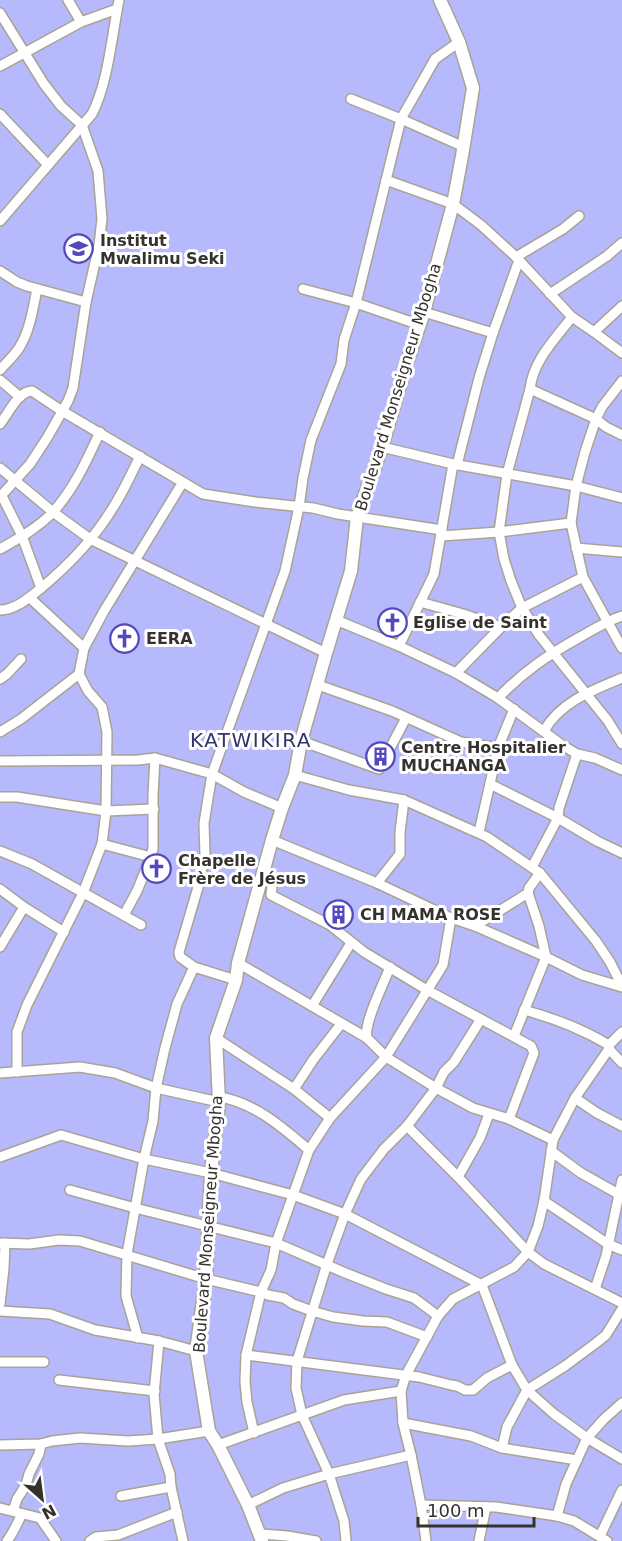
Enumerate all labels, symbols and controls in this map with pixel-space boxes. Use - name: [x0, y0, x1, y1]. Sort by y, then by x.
- place label: Institut Mwalimu Seki: [100, 231, 225, 268]
- school or university icon: Institut Mwalimu Seki: [63, 233, 95, 265]
- street label: Boulevard Monseigneur Mbogha: [351, 261, 445, 513]
- church icon: Eglise de Saint: [376, 606, 408, 638]
- place label: Eglise de Saint: [413, 613, 547, 632]
- church icon: EERA: [109, 622, 141, 654]
- place label: EERA: [146, 629, 193, 648]
- district label: KATWIKIRA: [190, 728, 312, 752]
- place label: Centre Hospitalier MUCHANGA: [401, 738, 566, 775]
- building icon: Centre Hospitalier MUCHANGA: [364, 740, 396, 772]
- place label: Chapelle Frère de Jésus: [178, 851, 306, 888]
- church icon: Chapelle Frère de Jésus: [141, 853, 173, 885]
- building icon: CH MAMA ROSE: [323, 898, 355, 930]
- place label: CH MAMA ROSE: [360, 905, 501, 924]
- street label: Boulevard Monseigneur Mbogha: [190, 1095, 226, 1353]
- north arrow: [12, 1469, 72, 1529]
- scale bar: [418, 1490, 534, 1528]
- text: N: [38, 1500, 59, 1523]
- text: 100 m: [427, 1500, 485, 1521]

